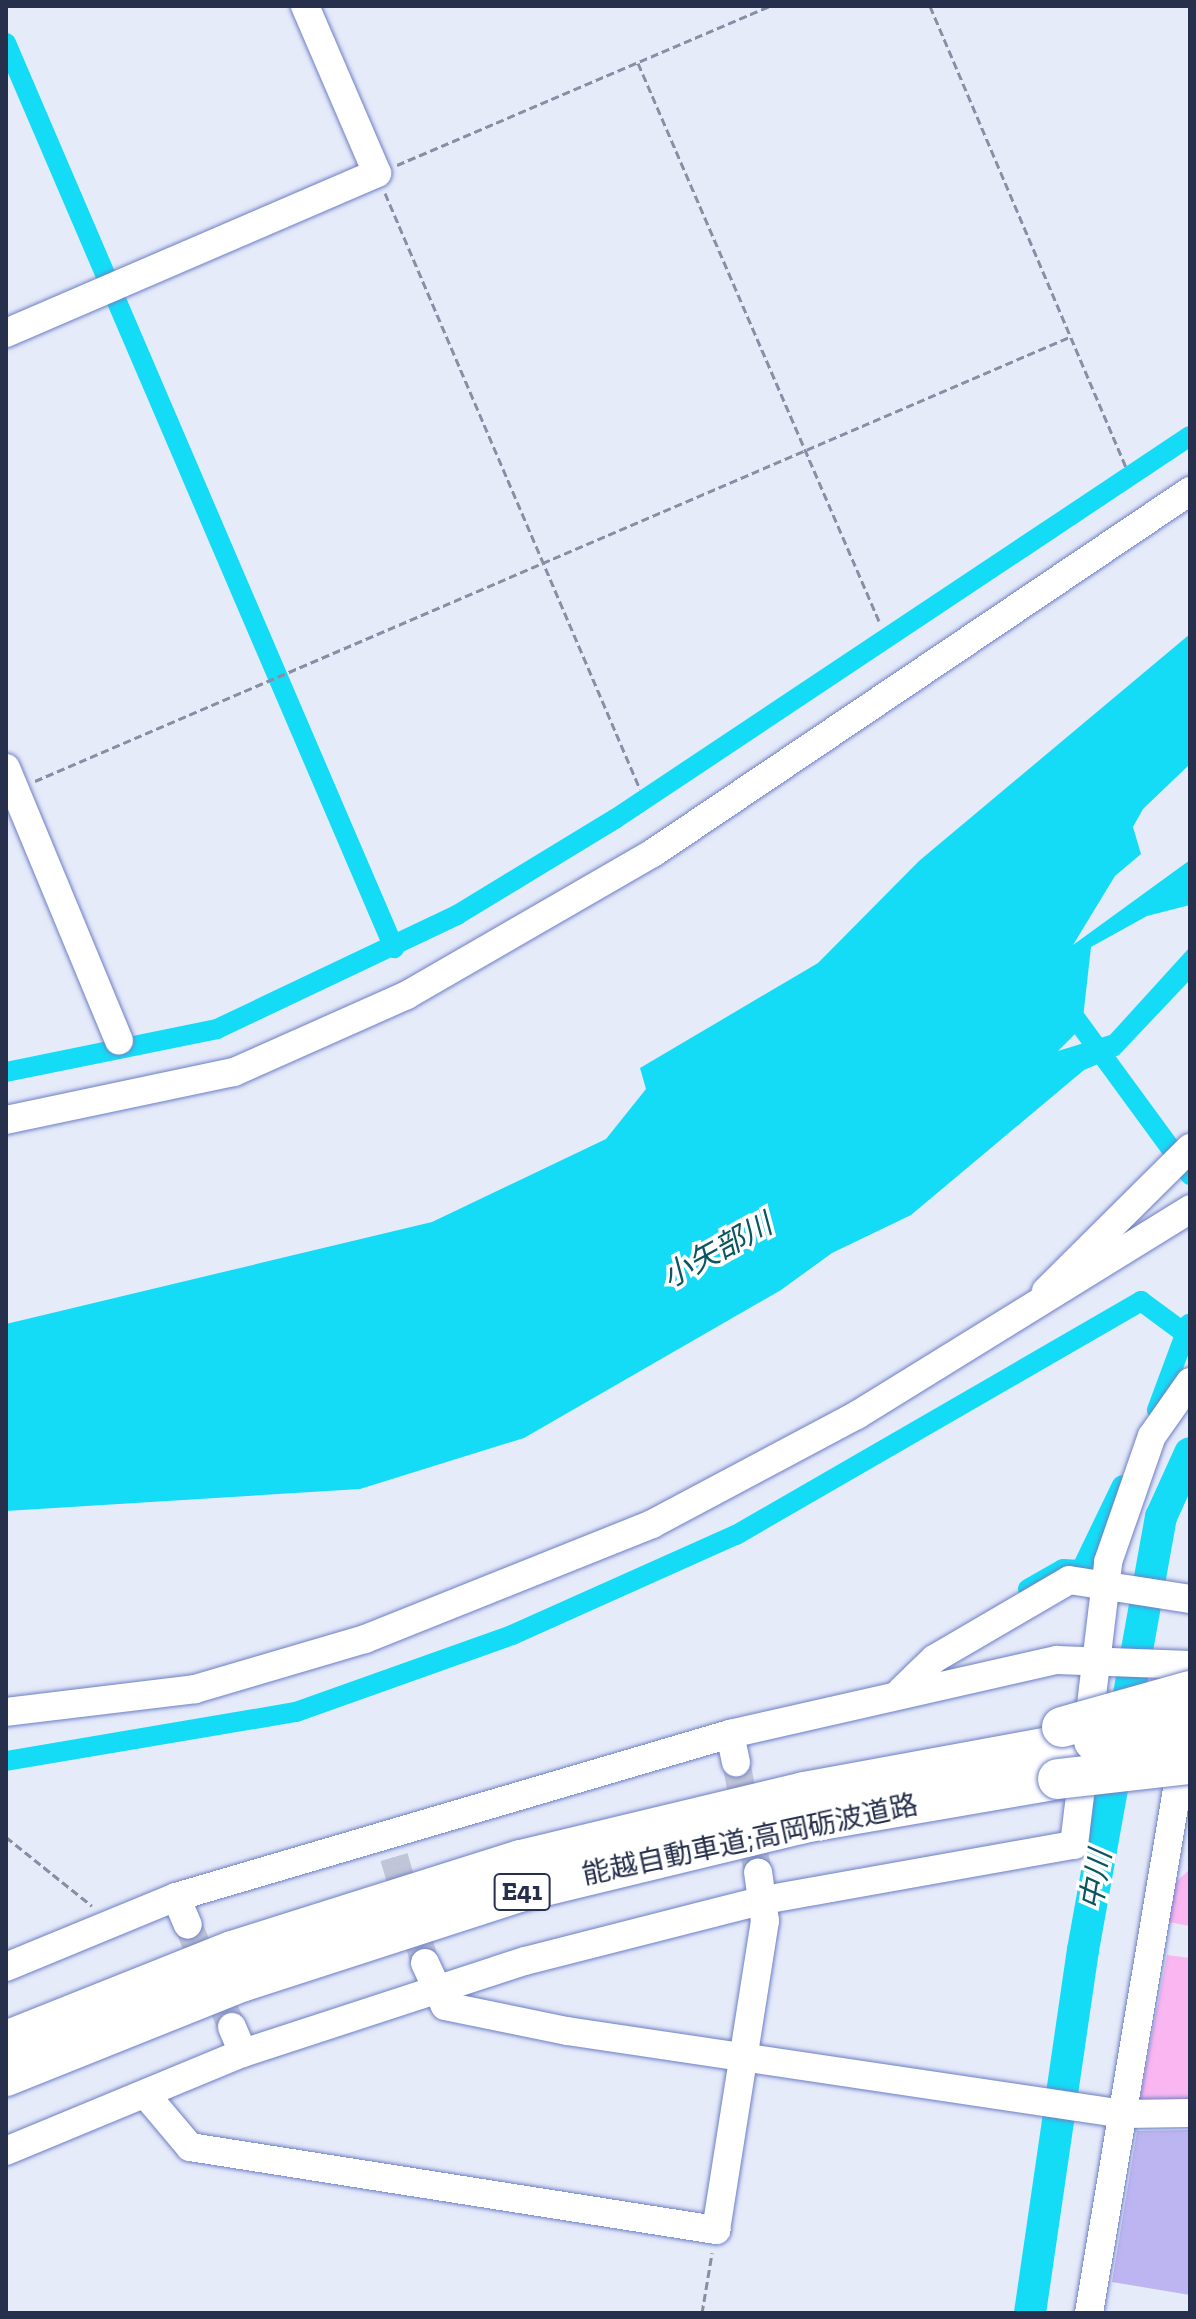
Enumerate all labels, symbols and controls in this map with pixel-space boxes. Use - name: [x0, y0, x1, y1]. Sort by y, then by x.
- water label: 小矢部川: [656, 1206, 778, 1296]
- street label: 能越自動車道;高岡砺波道路: [579, 1788, 921, 1892]
- water label: 中川: [1073, 1847, 1119, 1913]
- road number: E41: [492, 1870, 552, 1914]

